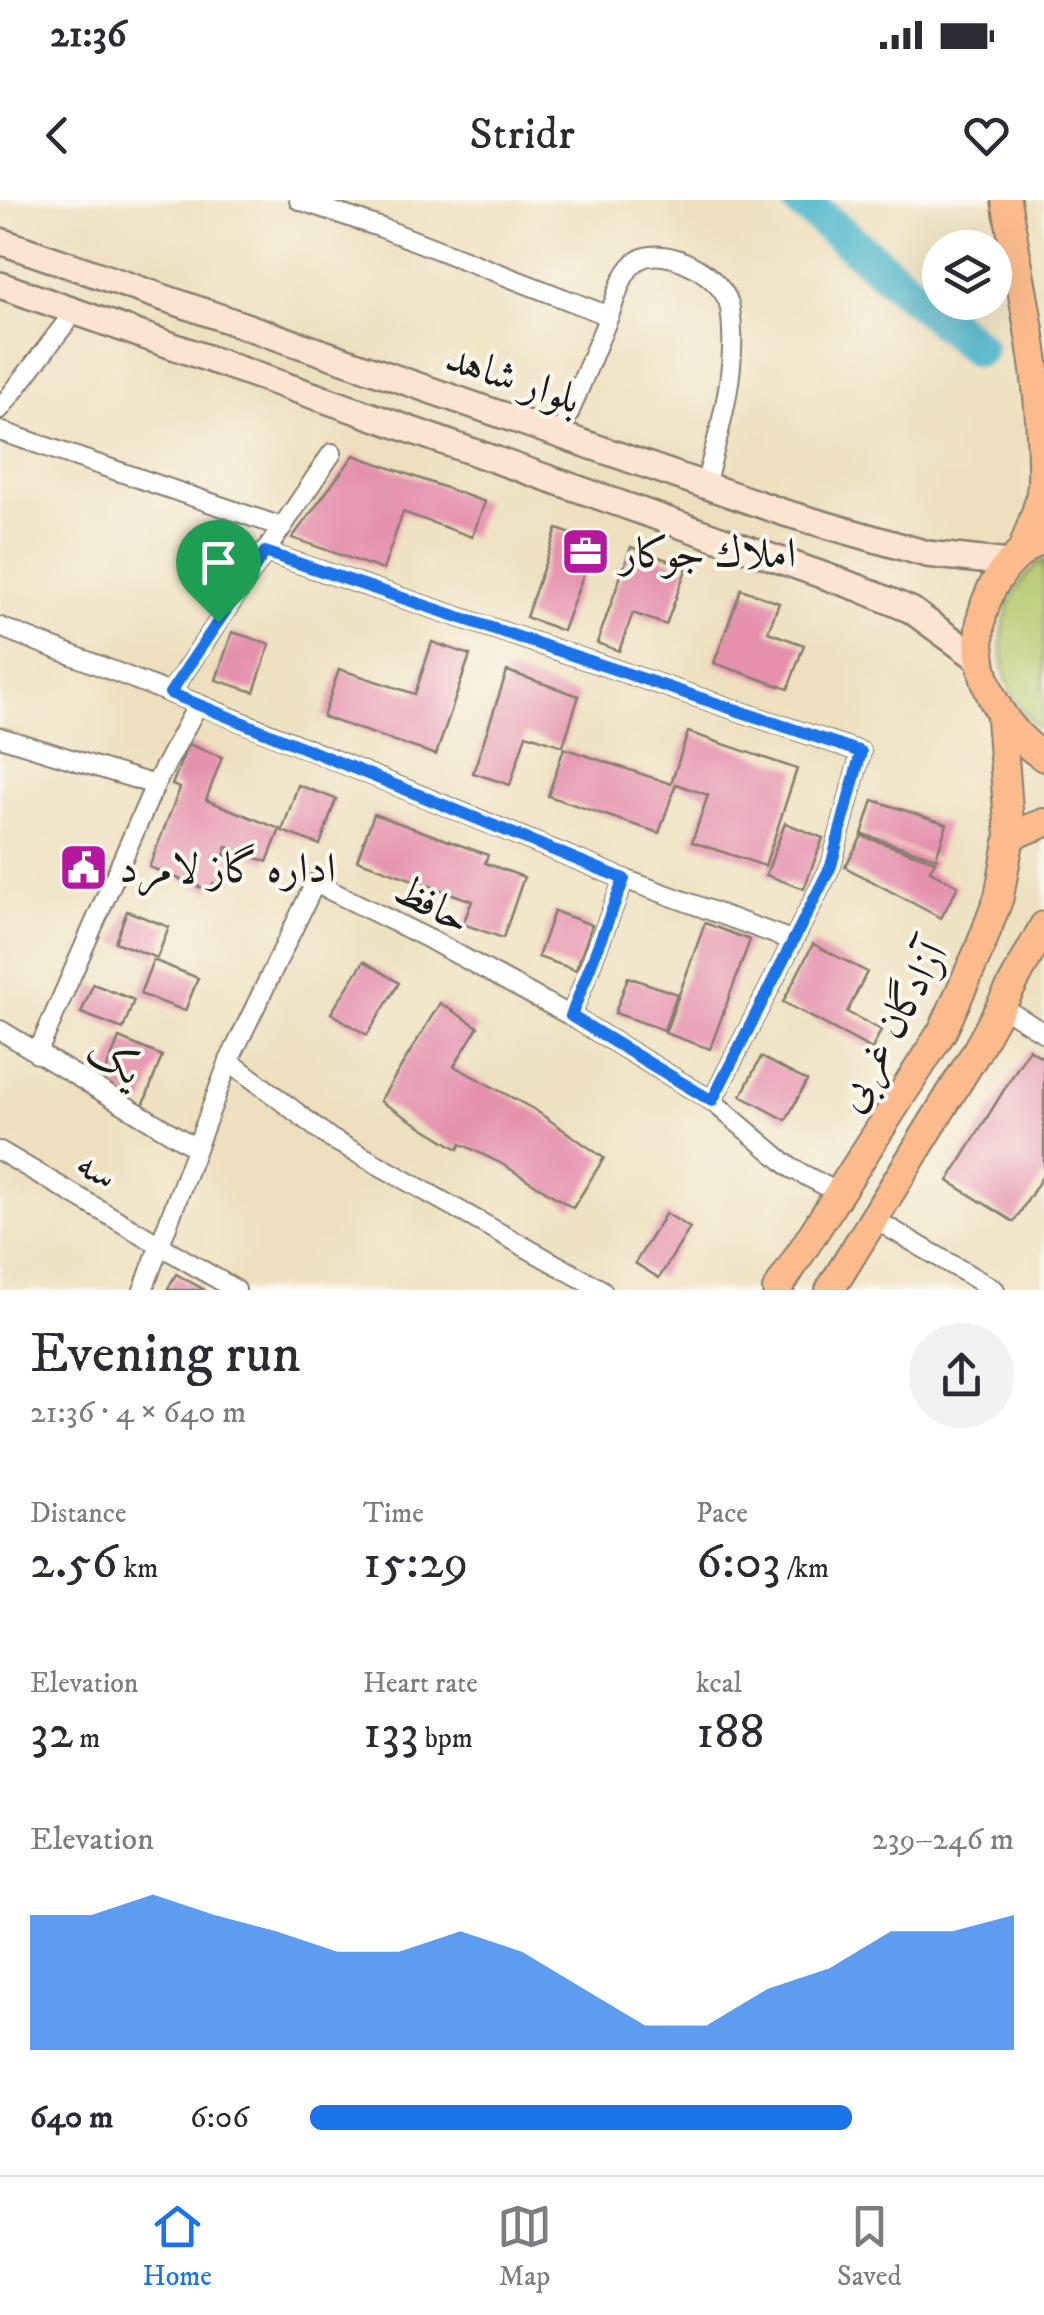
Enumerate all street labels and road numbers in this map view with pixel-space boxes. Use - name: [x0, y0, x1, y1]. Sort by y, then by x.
- street label: بلوار شاهد: [439, 333, 587, 427]
- street label: حافظ: [385, 865, 479, 947]
- street label: آزادگان غربی: [824, 930, 963, 1122]
- street label: یک: [76, 1025, 152, 1099]
- street label: سه: [66, 1138, 127, 1203]

